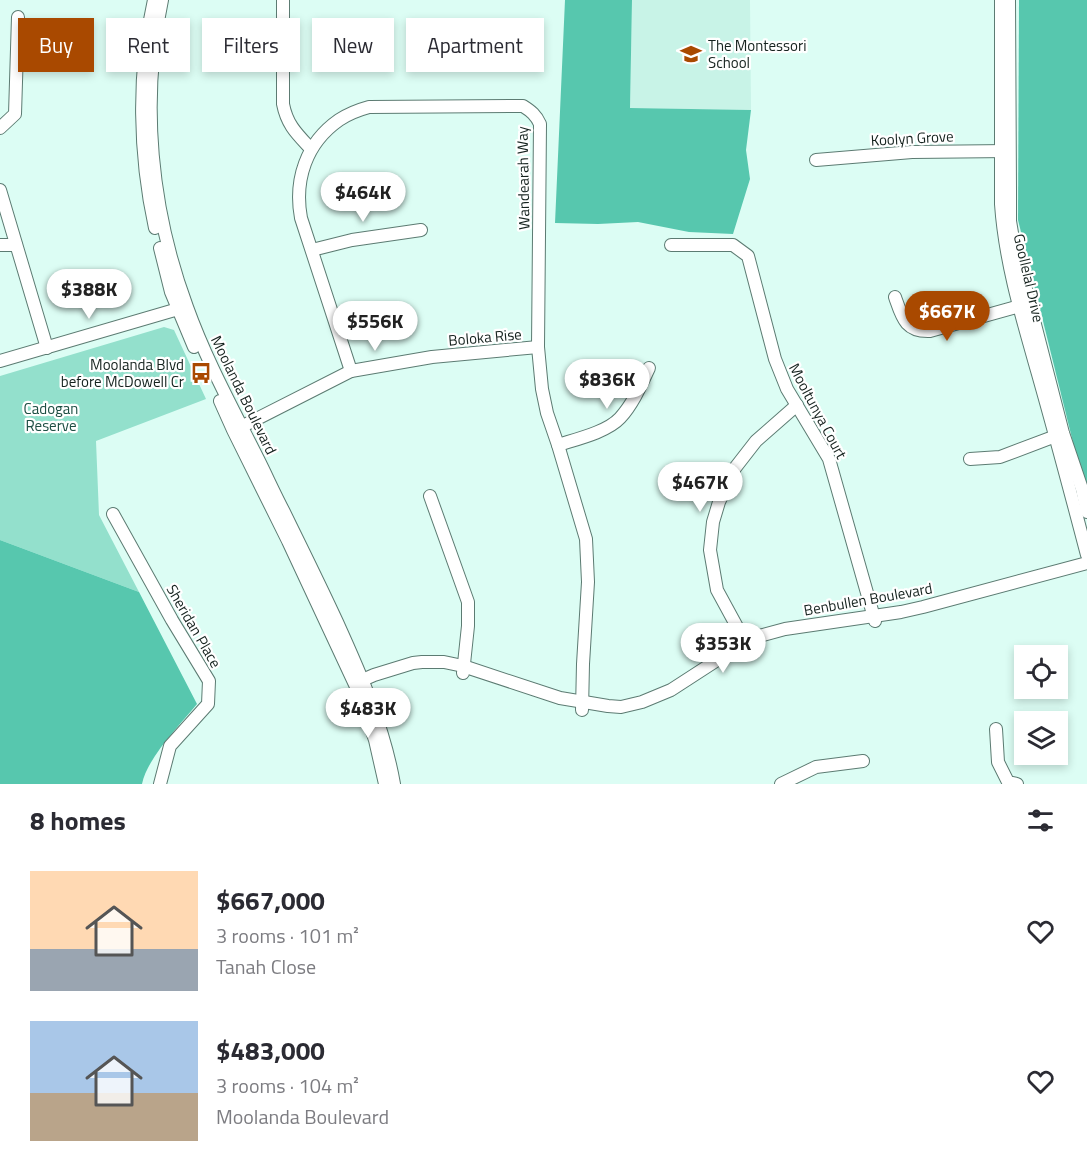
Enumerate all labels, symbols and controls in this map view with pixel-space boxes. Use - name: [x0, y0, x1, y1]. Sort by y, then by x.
- chip: Buy: [18, 18, 94, 72]
- chip: Rent: [106, 18, 190, 72]
- chip: Filters: [202, 18, 300, 72]
- chip: New: [312, 18, 394, 72]
- chip: Apartment: [406, 18, 544, 72]
- place label: The Montessori School: [708, 34, 806, 74]
- school or university icon: The Montessori School: [679, 42, 703, 66]
- street label: Koolyn Grove: [870, 124, 954, 152]
- street label: Wandearah Way: [511, 126, 535, 230]
- pin: $464K: [321, 172, 405, 223]
- text: $464K: [335, 176, 391, 207]
- street label: Goollelal Drive: [1008, 231, 1050, 325]
- pin: $388K: [47, 269, 131, 320]
- text: $388K: [61, 273, 117, 304]
- pin: $667K: [905, 291, 989, 342]
- text: $667K: [919, 295, 975, 326]
- pin: $556K: [333, 301, 417, 352]
- text: $556K: [347, 305, 403, 336]
- street label: Boloka Rise: [447, 322, 523, 352]
- street label: Moolanda Boulevard: [205, 332, 283, 458]
- place label: Moolanda Blvd before McDowell Cr: [61, 353, 184, 393]
- pin: $836K: [565, 359, 649, 410]
- street label: Mooltunya Court: [783, 359, 853, 464]
- bus stop icon: Moolanda Blvd before McDowell Cr: [189, 361, 213, 385]
- text: $836K: [579, 363, 635, 394]
- park label: Cadogan Reserve: [24, 397, 78, 437]
- pin: $467K: [658, 462, 742, 513]
- text: $467K: [672, 466, 728, 497]
- street label: Benbullen Boulevard: [802, 576, 934, 622]
- street label: Sheridan Place: [161, 580, 227, 672]
- pin: $353K: [681, 623, 765, 674]
- text: $353K: [695, 627, 751, 658]
- map controls: [1014, 645, 1068, 765]
- button: locate: [1014, 645, 1068, 699]
- pin: $483K: [326, 688, 410, 739]
- text: $483K: [340, 692, 396, 723]
- button: layers: [1014, 711, 1068, 765]
- text: 8 homes: [30, 801, 126, 840]
- icon: filters: [1024, 804, 1057, 837]
- text: $667,000: [216, 881, 325, 920]
- icon: home: [78, 895, 150, 967]
- icon: heart: [1024, 915, 1057, 948]
- text: 3 rooms · 101 m²: [216, 920, 359, 951]
- text: Tanah Close: [216, 951, 316, 982]
- text: $483,000: [216, 1031, 325, 1070]
- icon: home: [78, 1045, 150, 1117]
- icon: heart: [1024, 1065, 1057, 1098]
- text: 3 rooms · 104 m²: [216, 1070, 359, 1101]
- text: Moolanda Boulevard: [216, 1101, 389, 1132]

